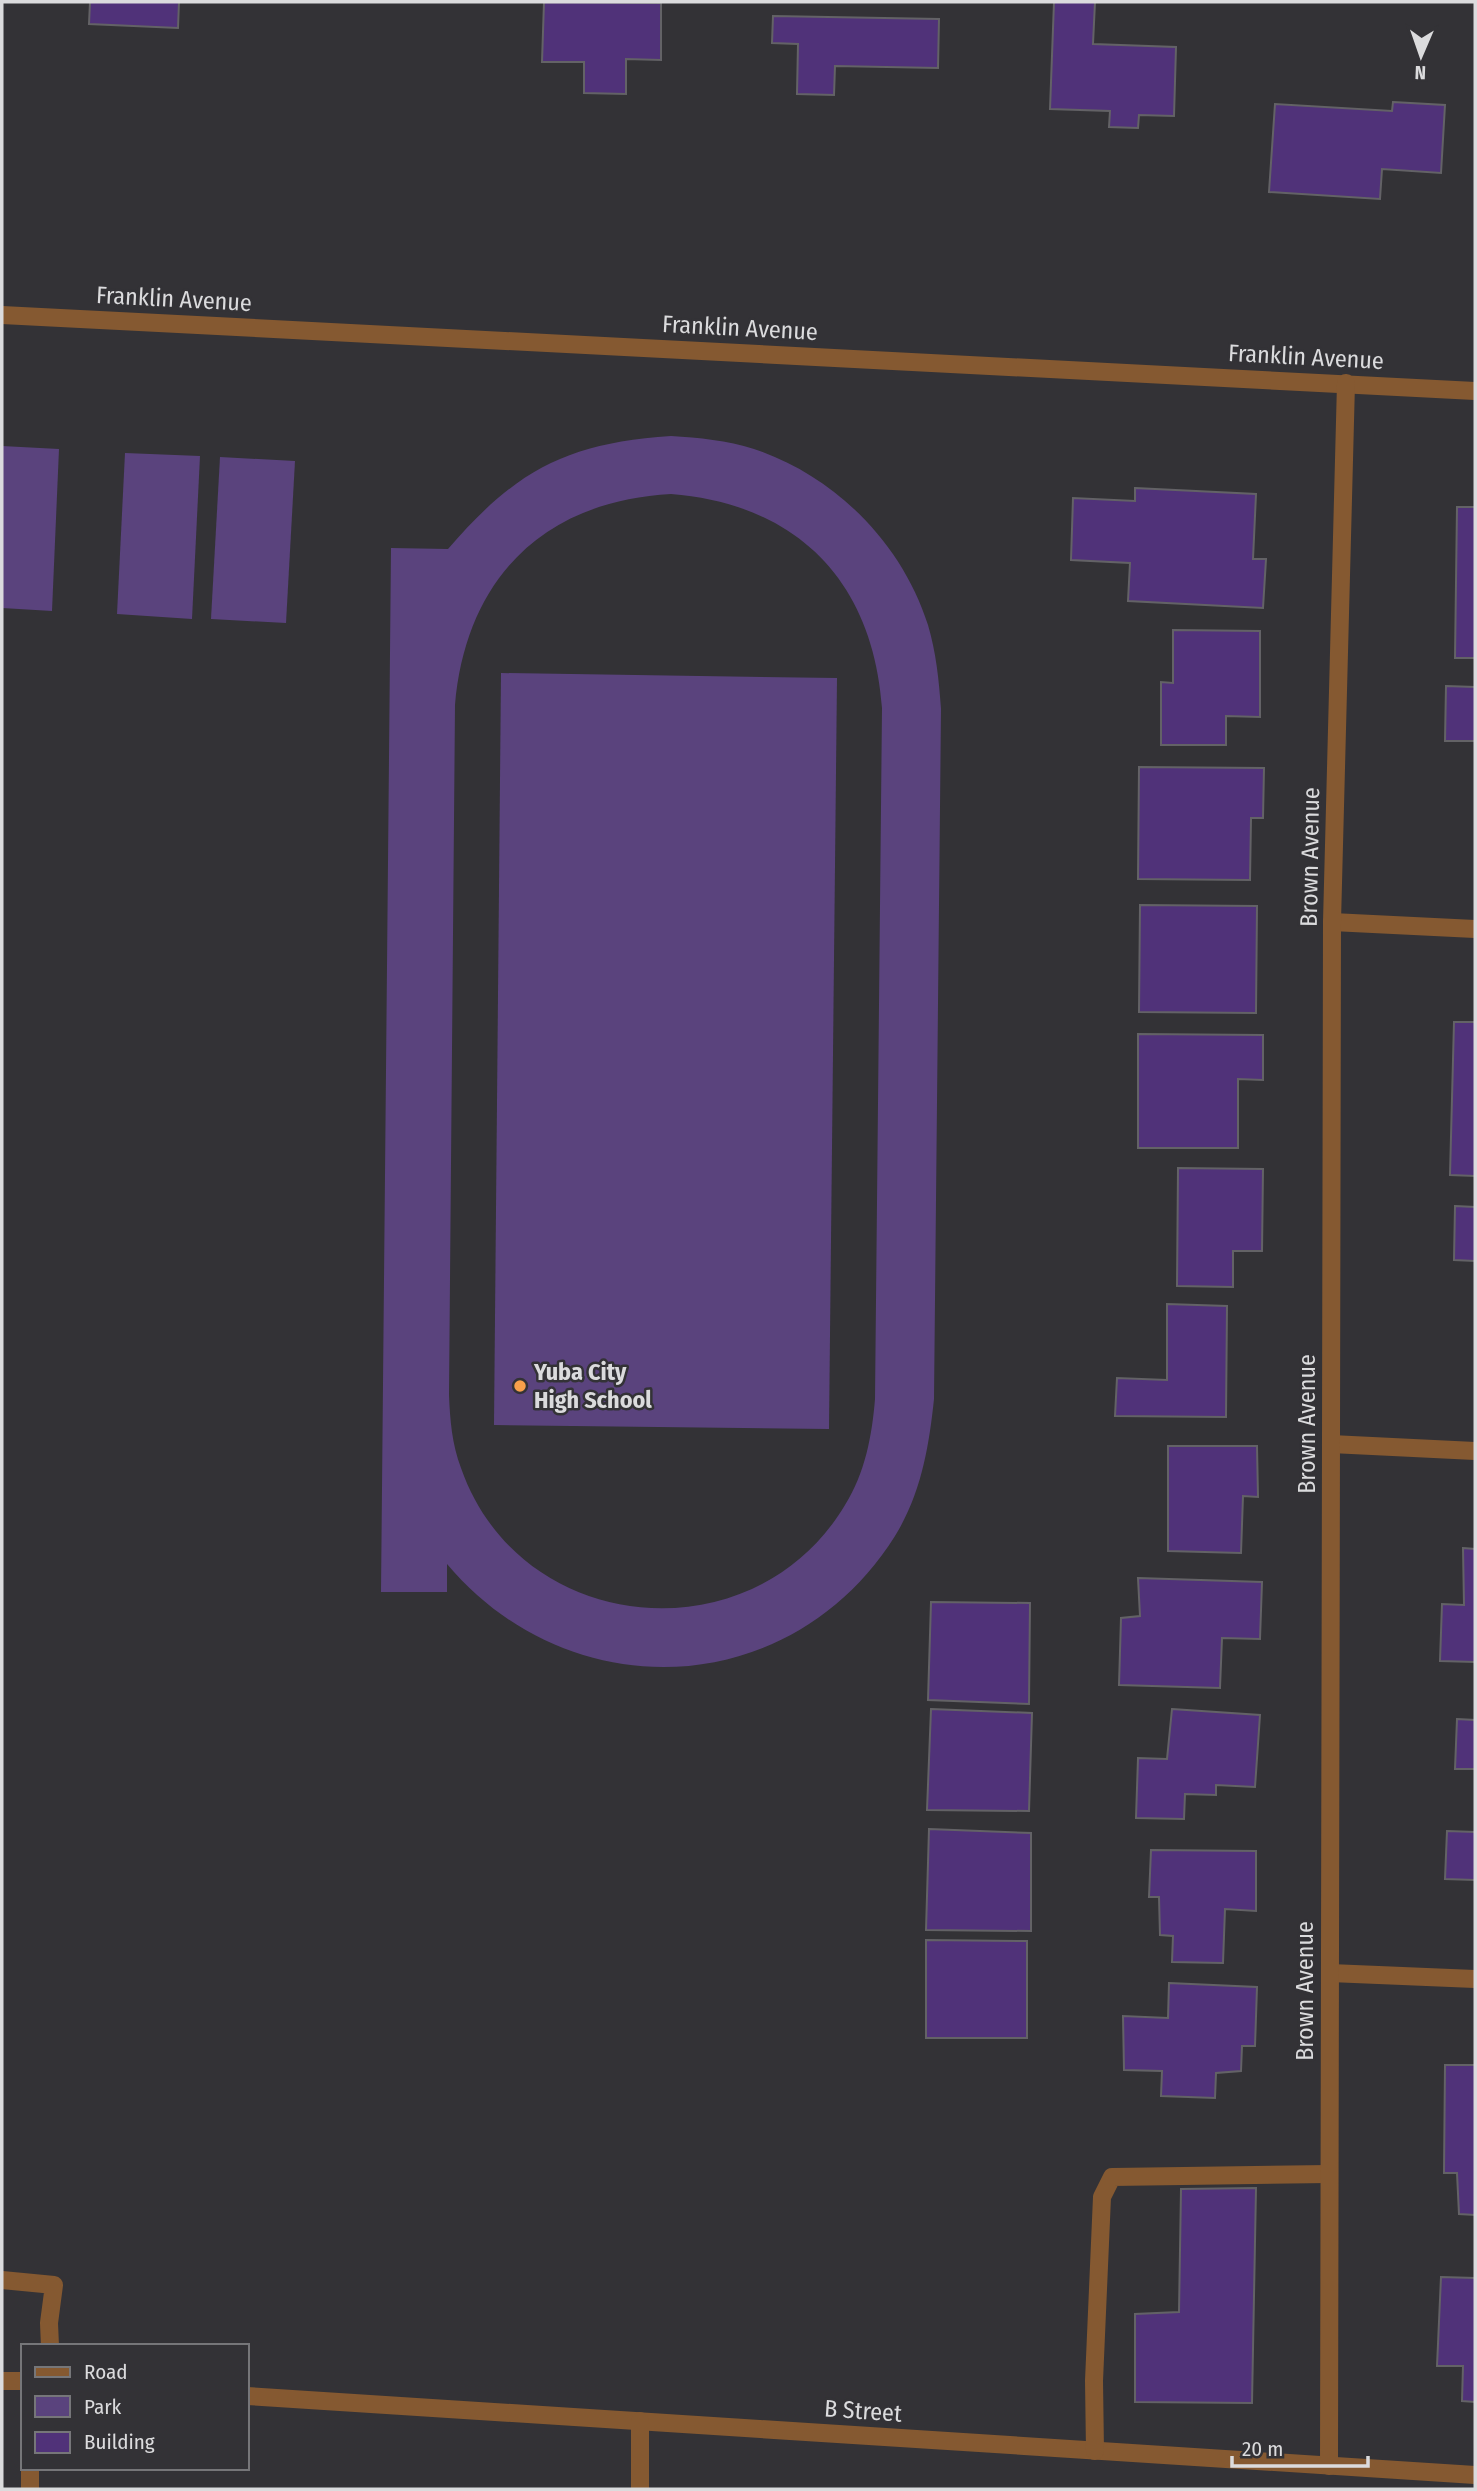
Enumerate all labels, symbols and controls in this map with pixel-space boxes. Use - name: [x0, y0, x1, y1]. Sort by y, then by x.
- north arrow: [1386, 21, 1456, 91]
- text: N: [1414, 61, 1427, 84]
- street label: Franklin Avenue: [96, 281, 252, 317]
- street label: Franklin Avenue: [662, 310, 818, 346]
- street label: Franklin Avenue: [1228, 339, 1384, 375]
- street label: Brown Avenue: [1295, 787, 1325, 927]
- street label: Brown Avenue: [1293, 1354, 1321, 1494]
- place label: Yuba City High School: [533, 1358, 652, 1414]
- marker: Yuba City High School: [512, 1378, 528, 1394]
- street label: Brown Avenue: [1291, 1921, 1319, 2061]
- legend: [21, 2344, 248, 2470]
- text: Road: [84, 2359, 128, 2385]
- text: Park: [84, 2394, 122, 2420]
- street label: B Street: [823, 2394, 903, 2428]
- scale bar: [1232, 2424, 1368, 2468]
- text: Building: [84, 2429, 155, 2455]
- text: 20 m: [1242, 2436, 1283, 2462]

